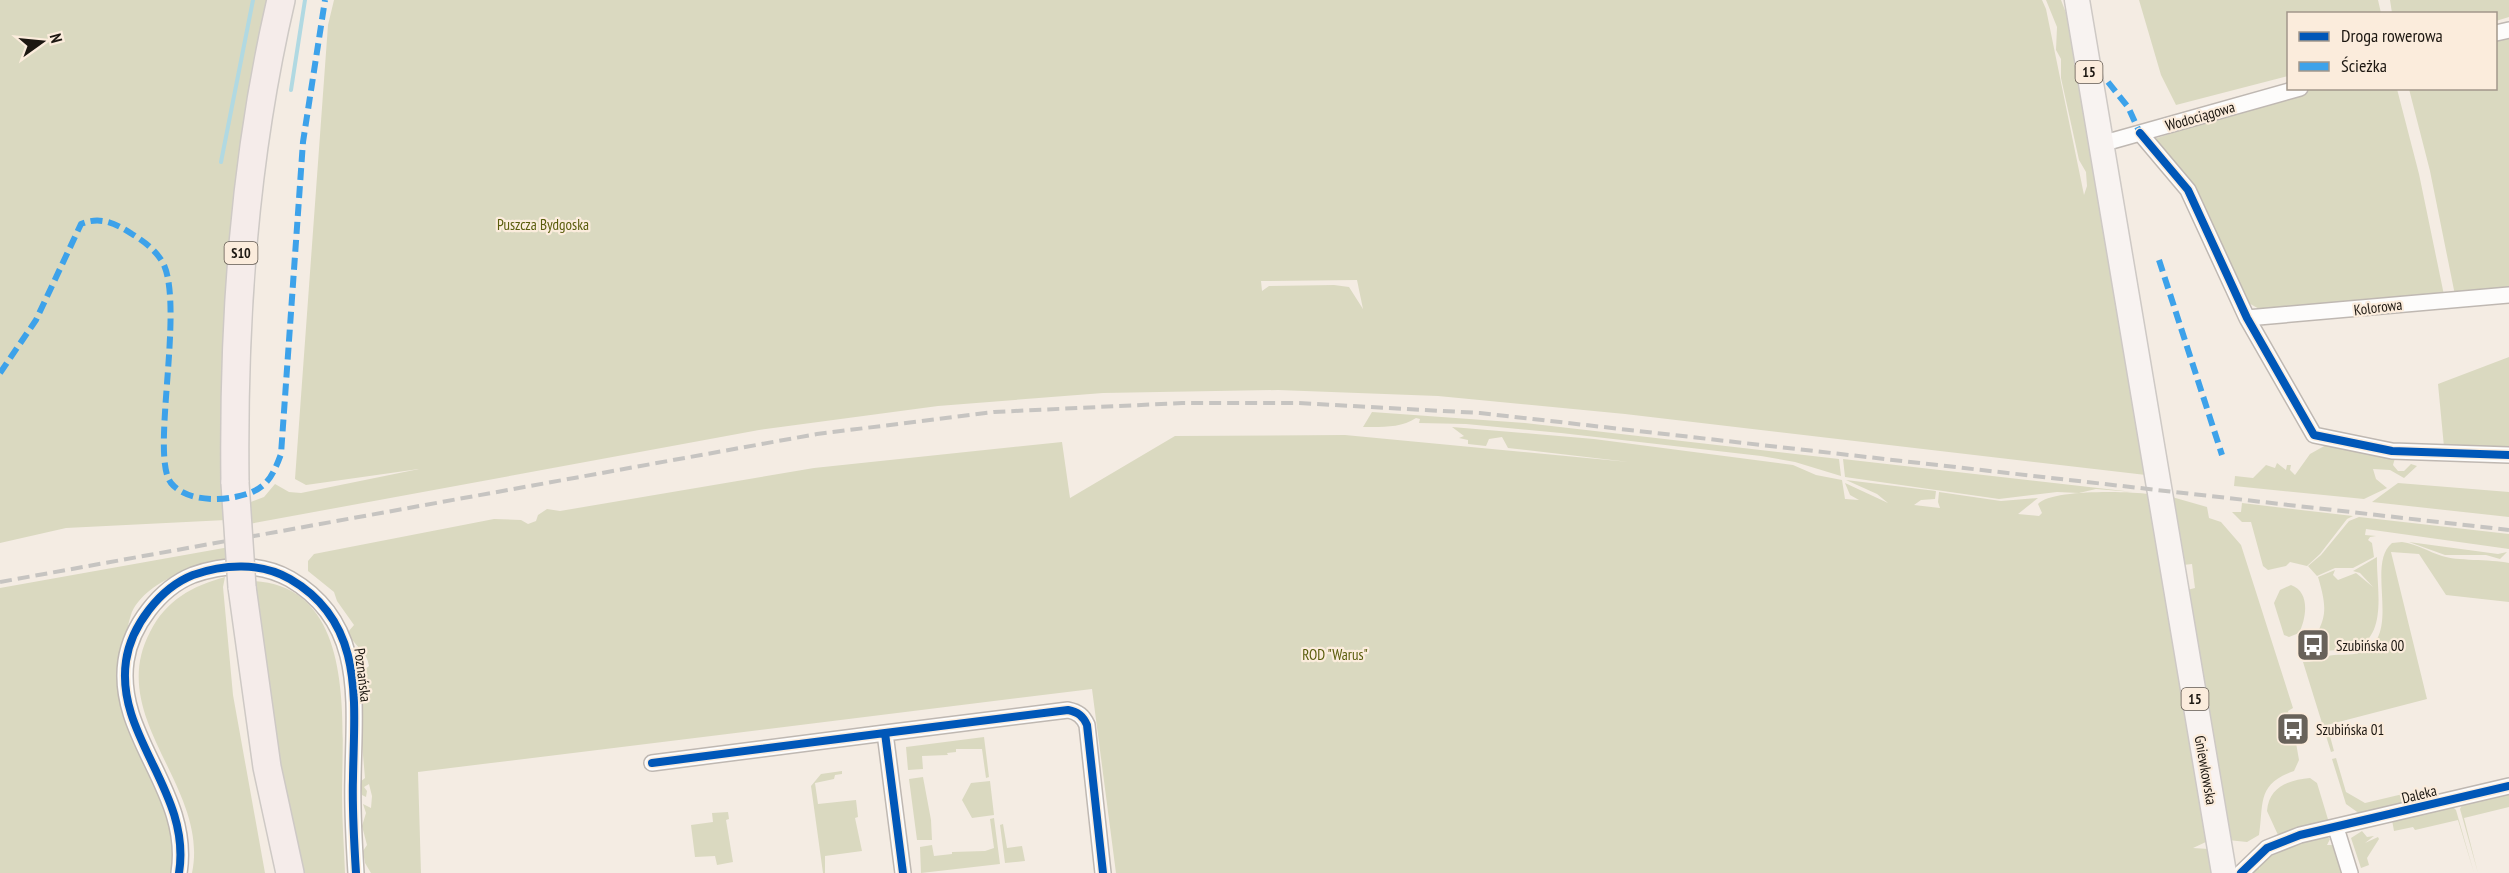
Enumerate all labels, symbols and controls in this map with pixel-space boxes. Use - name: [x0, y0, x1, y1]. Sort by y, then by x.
- north arrow: [12, 12, 72, 72]
- legend: [2287, 12, 2497, 90]
- text: Droga rowerowa: [2341, 24, 2443, 47]
- text: N: [46, 31, 67, 45]
- text: Ścieżka: [2341, 54, 2387, 77]
- road number: 15: [2076, 61, 2102, 83]
- street label: Wodociągowa: [2163, 97, 2237, 135]
- park label: Puszcza Bydgoska: [497, 215, 589, 234]
- road number: S10: [224, 242, 258, 264]
- street label: Kolorowa: [2353, 295, 2403, 319]
- bus stop icon: Szubińska 00: [2295, 627, 2331, 663]
- place label: Szubińska 00: [2336, 636, 2405, 655]
- park label: ROD "Warus": [1302, 645, 1368, 664]
- street label: Poznańska: [350, 647, 376, 703]
- road number: 15: [2182, 688, 2208, 710]
- bus stop icon: Szubińska 01: [2275, 711, 2311, 747]
- place label: Szubińska 01: [2316, 720, 2384, 739]
- street label: Gniewkowska: [2191, 734, 2221, 806]
- street label: Daleka: [2400, 781, 2438, 807]

